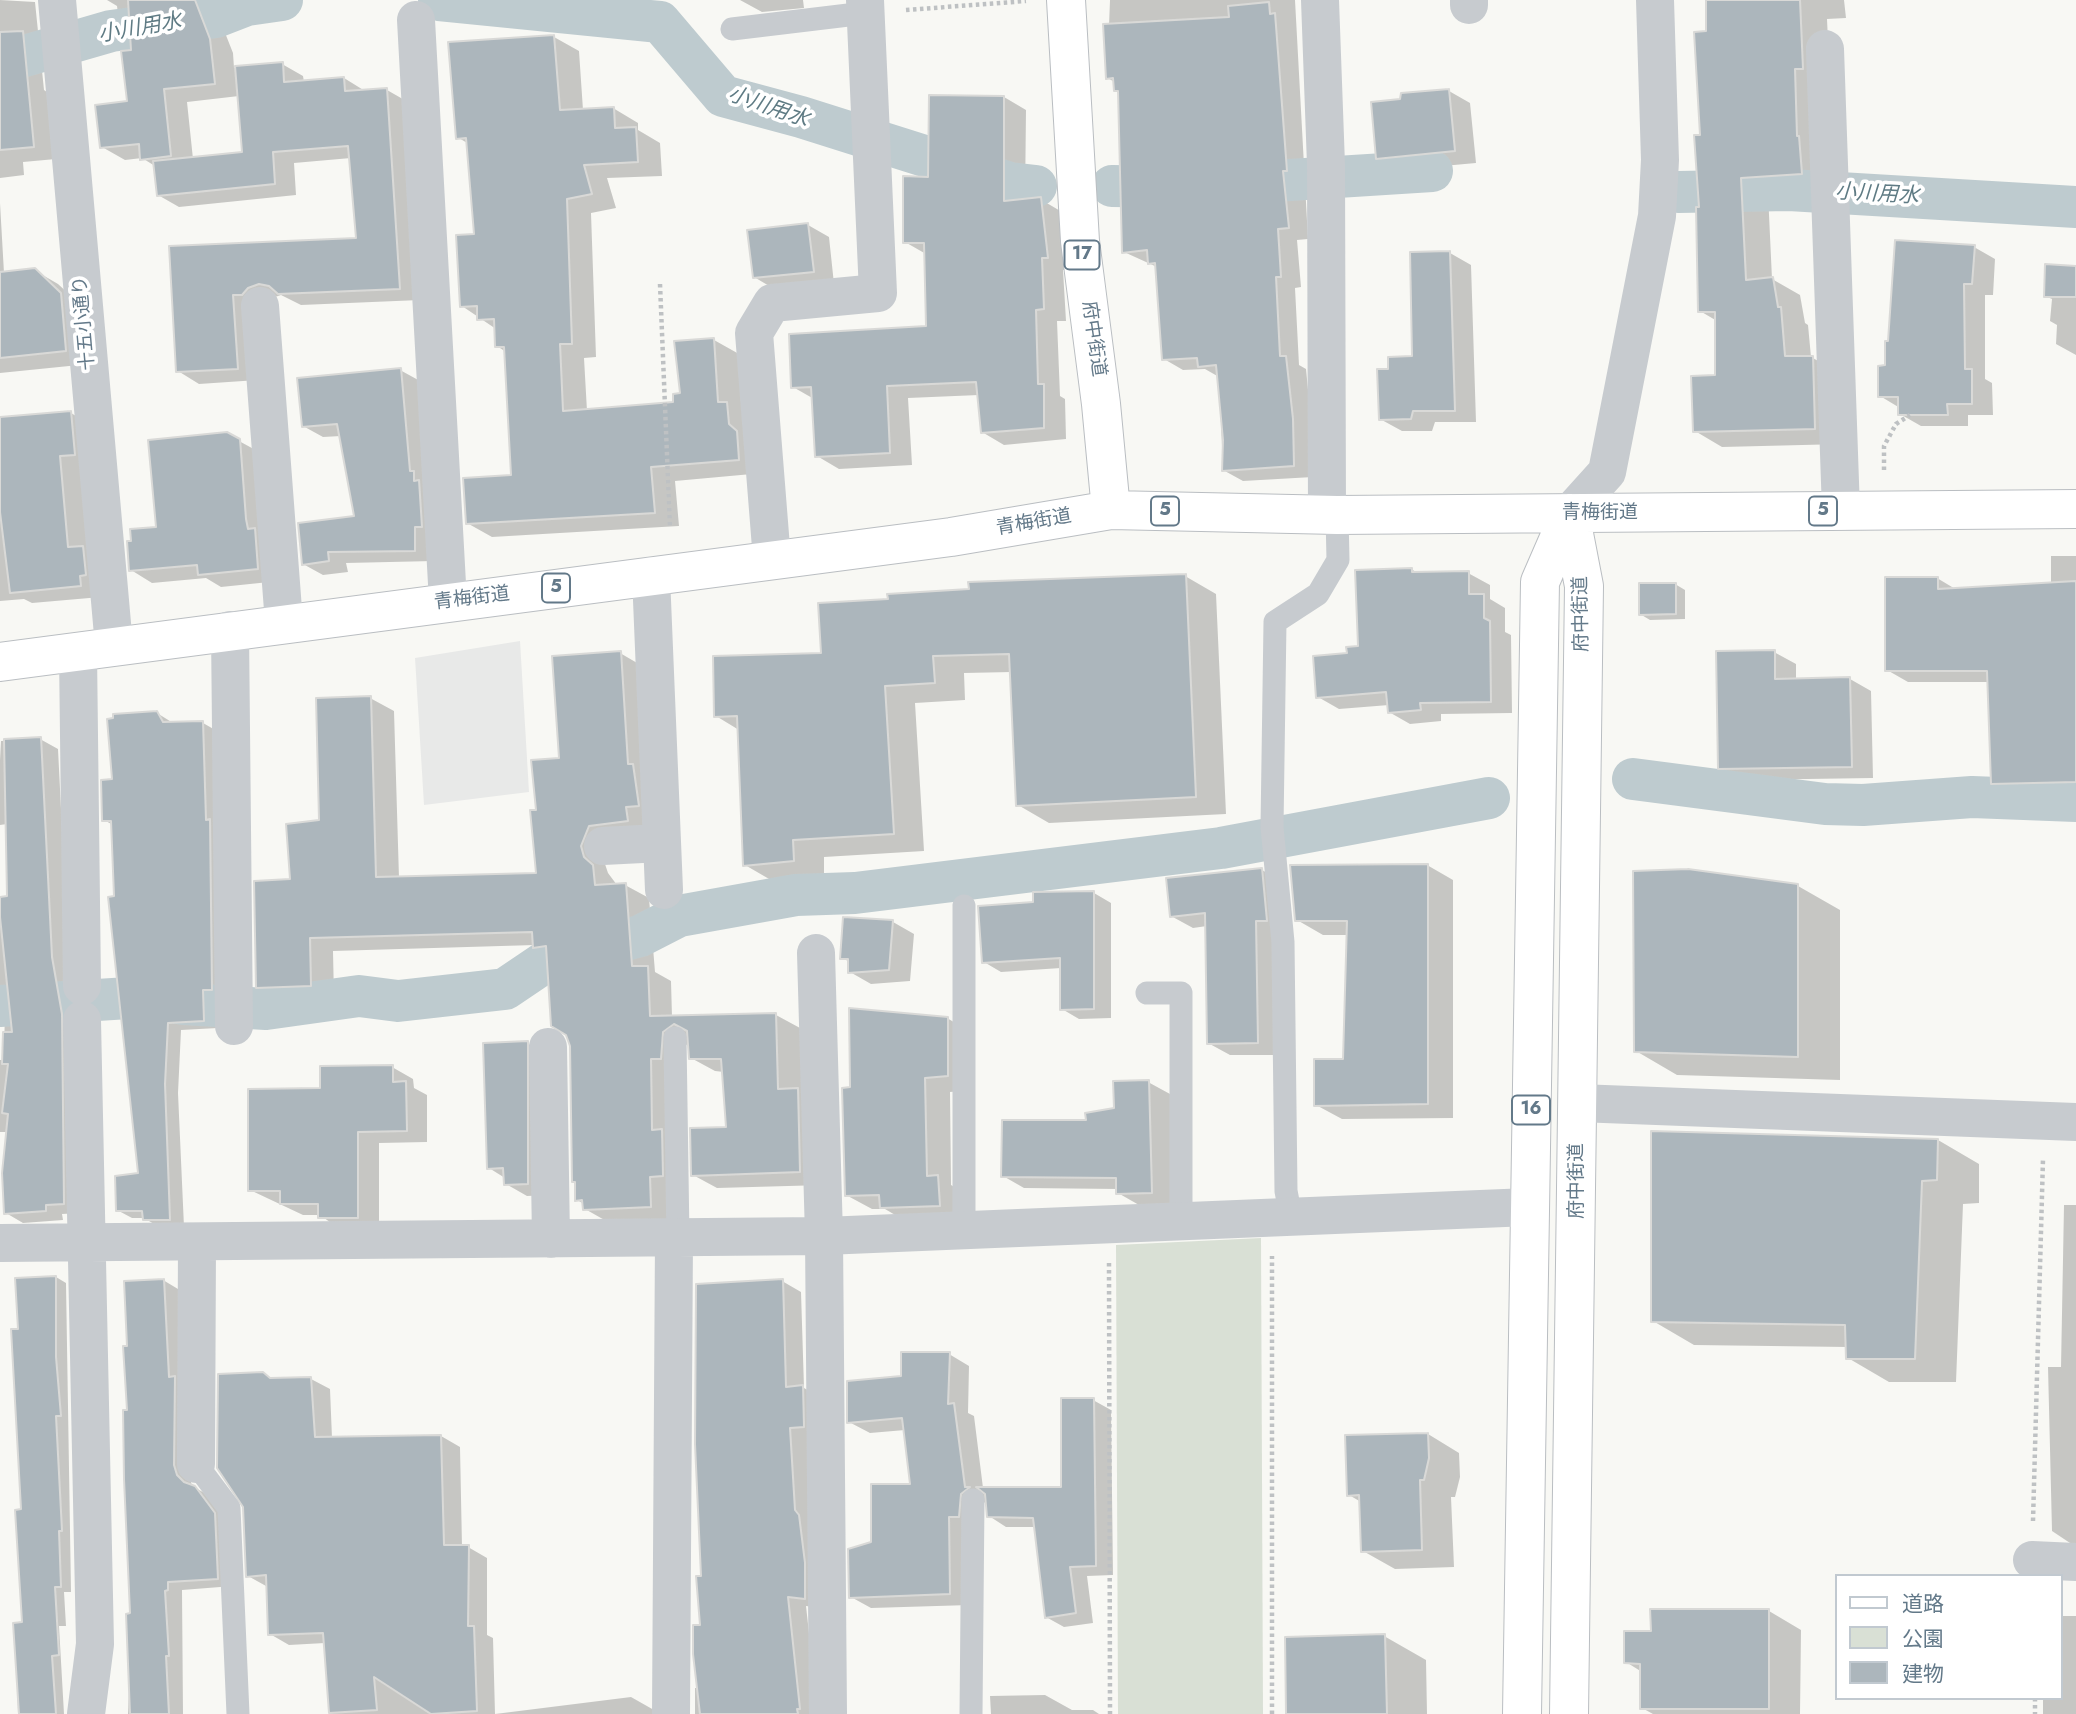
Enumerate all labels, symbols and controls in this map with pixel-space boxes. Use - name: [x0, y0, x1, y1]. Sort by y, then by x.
- water label: 小川用水: [96, 9, 184, 49]
- water label: 小川用水: [724, 82, 812, 134]
- water label: 小川用水: [1834, 180, 1920, 210]
- road number: 17: [1064, 241, 1100, 270]
- street label: 十五小通り: [70, 275, 100, 371]
- street label: 府中街道: [1076, 300, 1110, 378]
- road number: 5: [1151, 496, 1179, 526]
- road number: 5: [1809, 496, 1837, 526]
- street label: 青梅街道: [1562, 502, 1638, 524]
- street label: 青梅街道: [995, 505, 1073, 541]
- road number: 5: [542, 574, 570, 602]
- street label: 府中街道: [1570, 576, 1594, 652]
- street label: 青梅街道: [433, 583, 511, 615]
- road number: 16: [1512, 1096, 1550, 1125]
- street label: 府中街道: [1566, 1143, 1588, 1219]
- legend: [1834, 1574, 2062, 1700]
- text: 道路: [1902, 1589, 1944, 1619]
- text: 公園: [1902, 1624, 1944, 1654]
- text: 建物: [1902, 1659, 1944, 1689]

